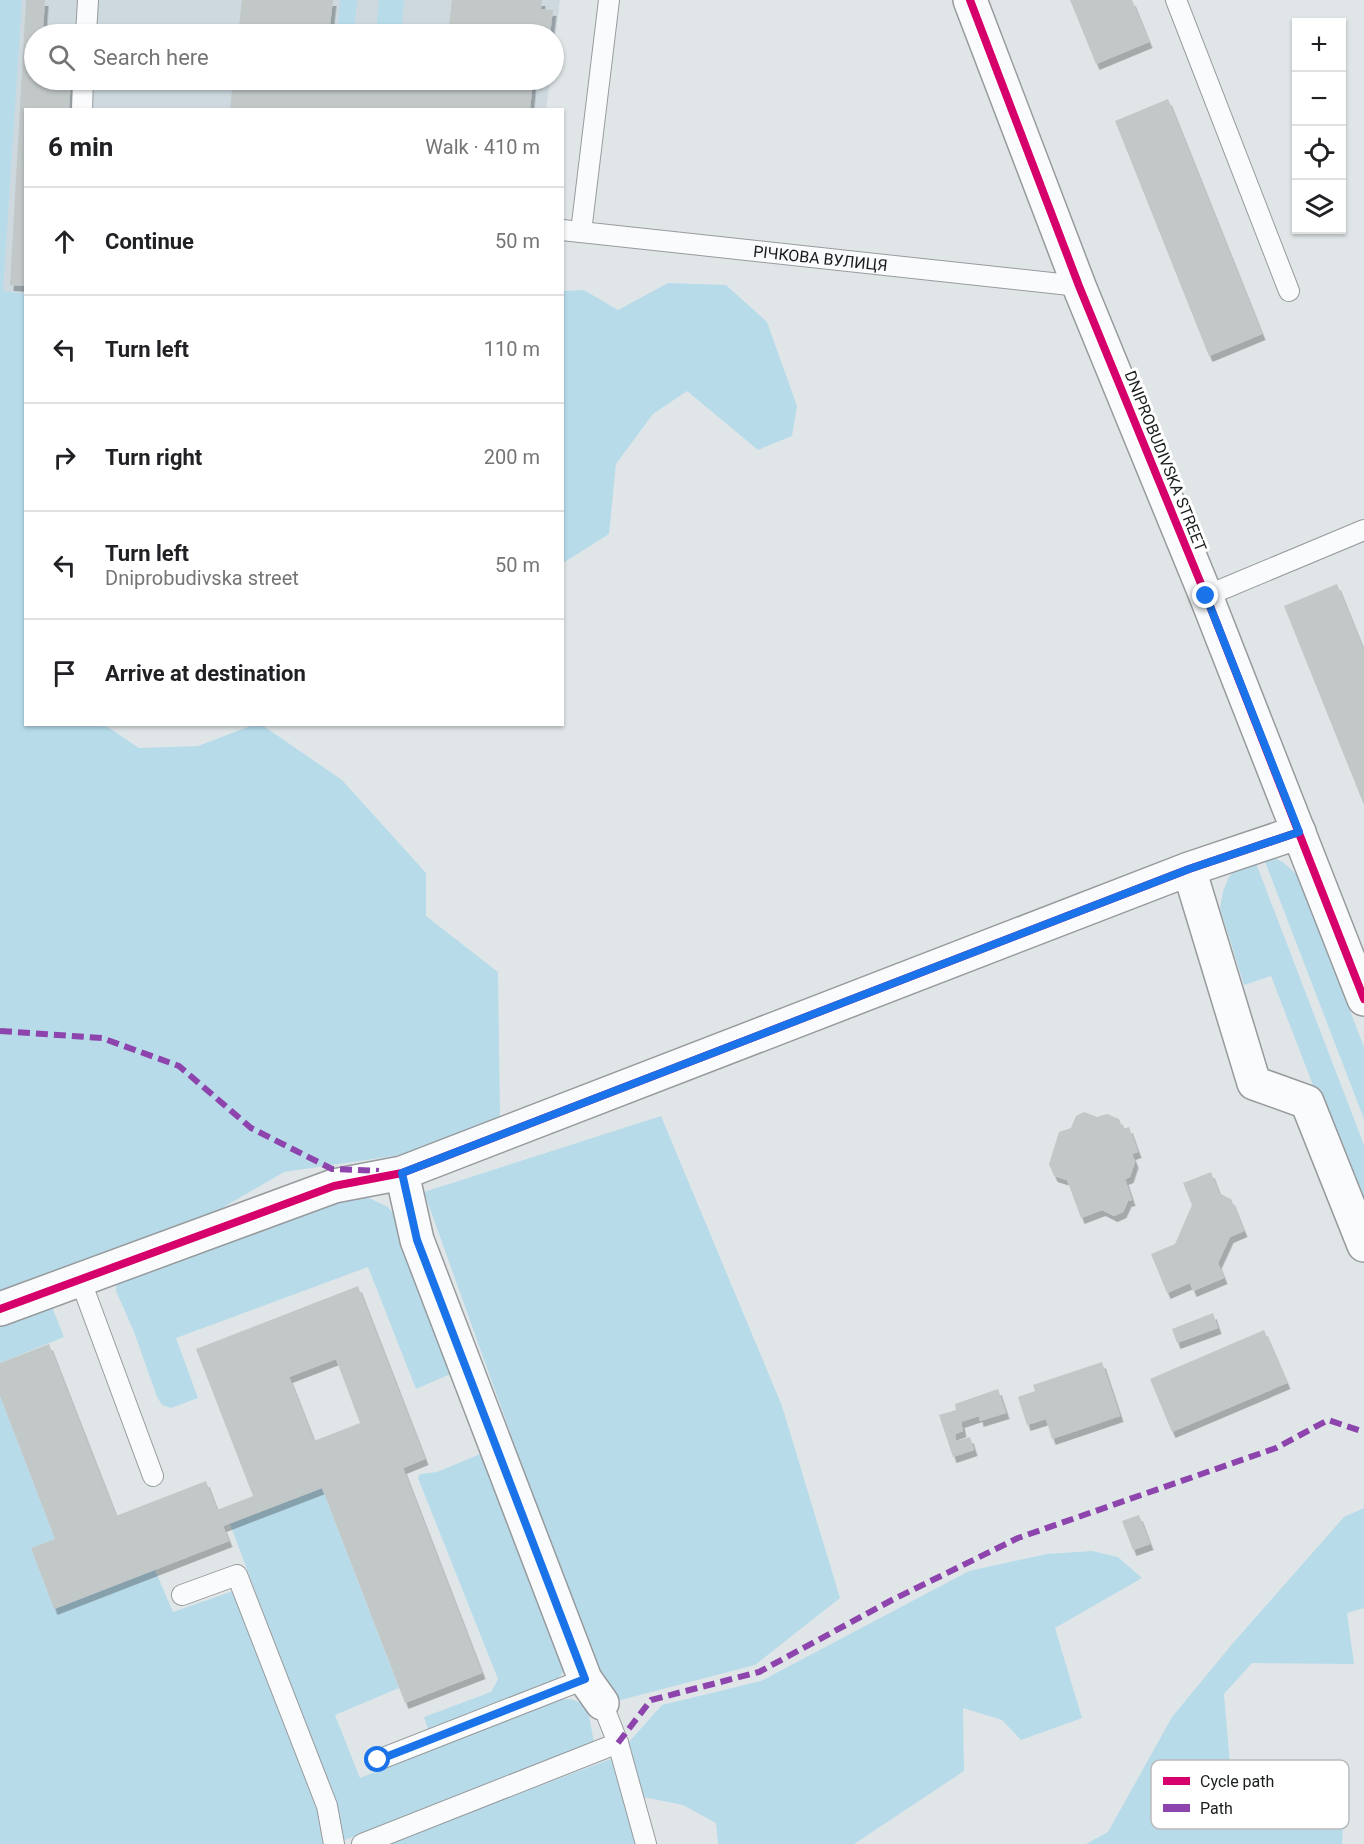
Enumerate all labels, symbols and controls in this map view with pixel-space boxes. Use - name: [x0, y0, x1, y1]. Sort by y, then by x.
- map controls: [1292, 18, 1346, 234]
- button: +: [1292, 18, 1346, 72]
- search box: [24, 24, 564, 90]
- icon: search: [45, 41, 78, 74]
- text: Search here: [93, 45, 209, 70]
- button: −: [1292, 72, 1346, 126]
- button: locate: [1292, 126, 1346, 180]
- text: 6 min: [48, 132, 113, 162]
- text: Walk · 410 m: [425, 135, 540, 159]
- button: layers: [1292, 180, 1346, 234]
- icon: ahead: [48, 225, 81, 258]
- text: Continue: [105, 229, 194, 254]
- text: 50 m: [495, 229, 540, 253]
- street label: РІЧКОВА ВУЛИЦЯ: [752, 242, 888, 275]
- icon: left: [48, 333, 81, 366]
- text: Turn left: [105, 337, 189, 362]
- text: 110 m: [484, 337, 540, 361]
- street label: DNIPROBUDIVSKA STREET: [1121, 368, 1211, 555]
- icon: right: [48, 441, 81, 474]
- text: Turn right: [105, 445, 202, 470]
- text: 200 m: [484, 445, 540, 469]
- text: Turn left: [105, 541, 189, 566]
- icon: left: [48, 549, 81, 582]
- text: 50 m: [495, 553, 540, 577]
- text: Dniprobudivska street: [105, 566, 299, 590]
- route end: [1192, 582, 1218, 608]
- icon: arrive: [48, 657, 81, 690]
- text: Arrive at destination: [105, 661, 306, 686]
- route start: [364, 1746, 390, 1772]
- legend: [1151, 1760, 1349, 1829]
- text: Cycle path: [1200, 1772, 1274, 1791]
- text: Path: [1200, 1799, 1233, 1818]

